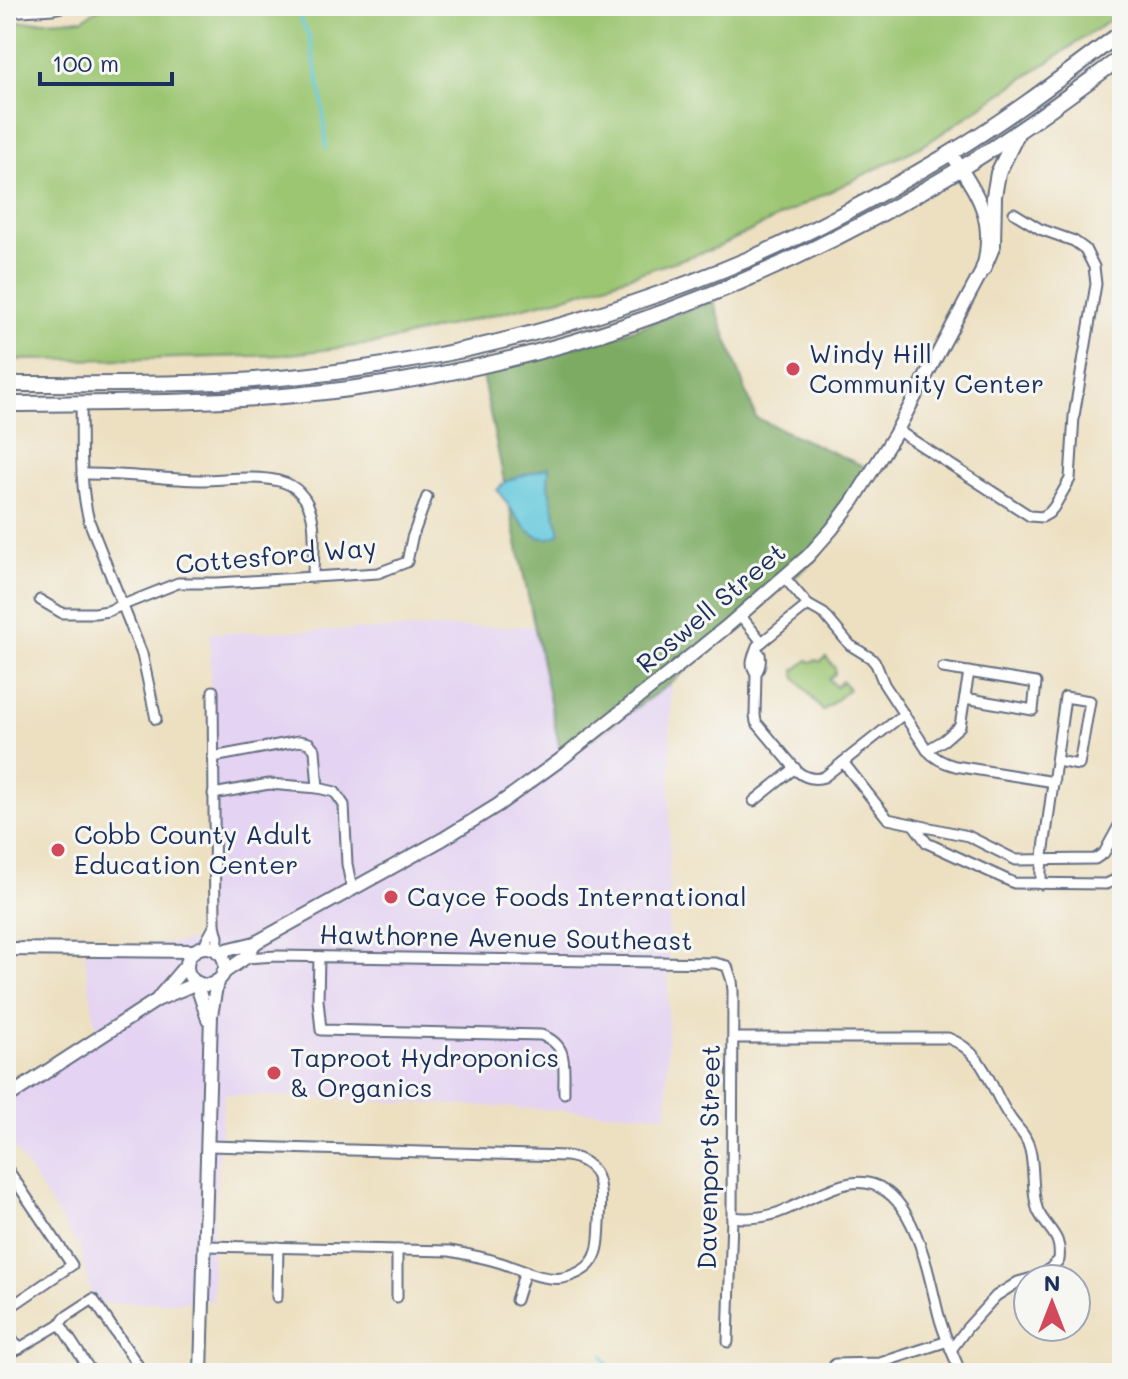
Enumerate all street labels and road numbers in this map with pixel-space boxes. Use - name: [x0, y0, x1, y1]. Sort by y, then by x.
- street label: Cottesford Way: [174, 529, 378, 581]
- street label: Roswell Street: [629, 535, 792, 680]
- street label: Hawthorne Avenue Southeast: [319, 917, 693, 957]
- street label: Davenport Street: [689, 1044, 727, 1270]

